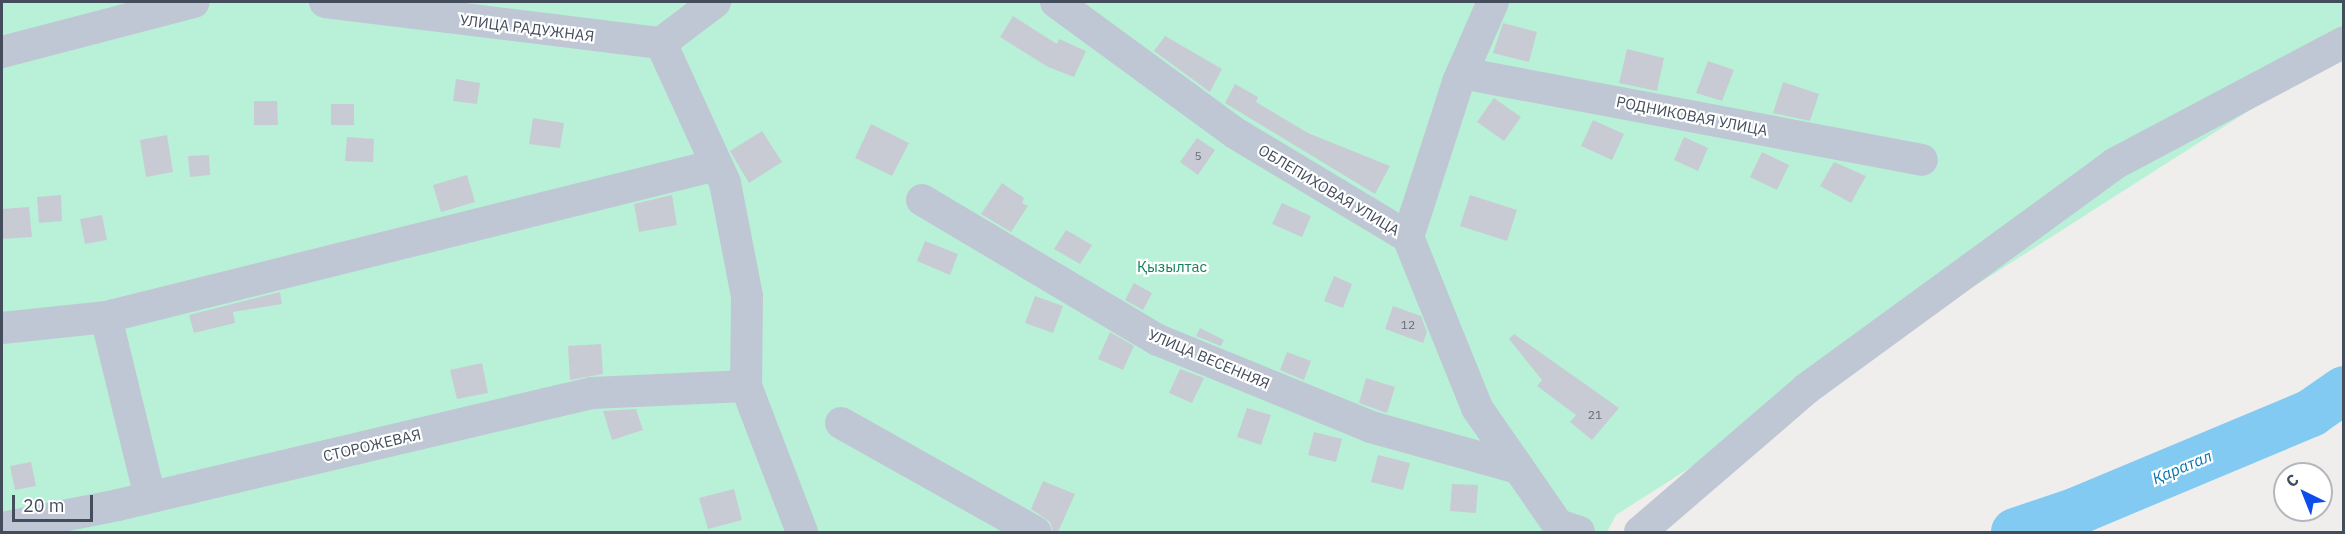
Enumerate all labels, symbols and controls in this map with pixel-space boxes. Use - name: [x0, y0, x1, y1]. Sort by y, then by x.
- street label: УЛИЦА РАДУЖНАЯ: [459, 11, 595, 45]
- street label: РОДНИКОВАЯ УЛИЦА: [1615, 93, 1769, 139]
- street label: ОБЛЕПИХОВАЯ УЛИЦА: [1255, 141, 1403, 239]
- house number: 5: [1194, 149, 1202, 163]
- park label: Қызылтас: [1137, 258, 1207, 276]
- house number: 12: [1401, 318, 1415, 332]
- street label: УЛИЦА ВЕСЕННЯЯ: [1146, 325, 1272, 393]
- house number: 21: [1588, 408, 1602, 422]
- street label: СТОРОЖЕВАЯ: [321, 425, 423, 465]
- water label: Қаратал: [2149, 446, 2215, 488]
- north arrow: [2273, 462, 2333, 522]
- text: С: [2281, 469, 2303, 491]
- scale bar: [15, 483, 96, 521]
- text: 20 m: [23, 494, 65, 517]

